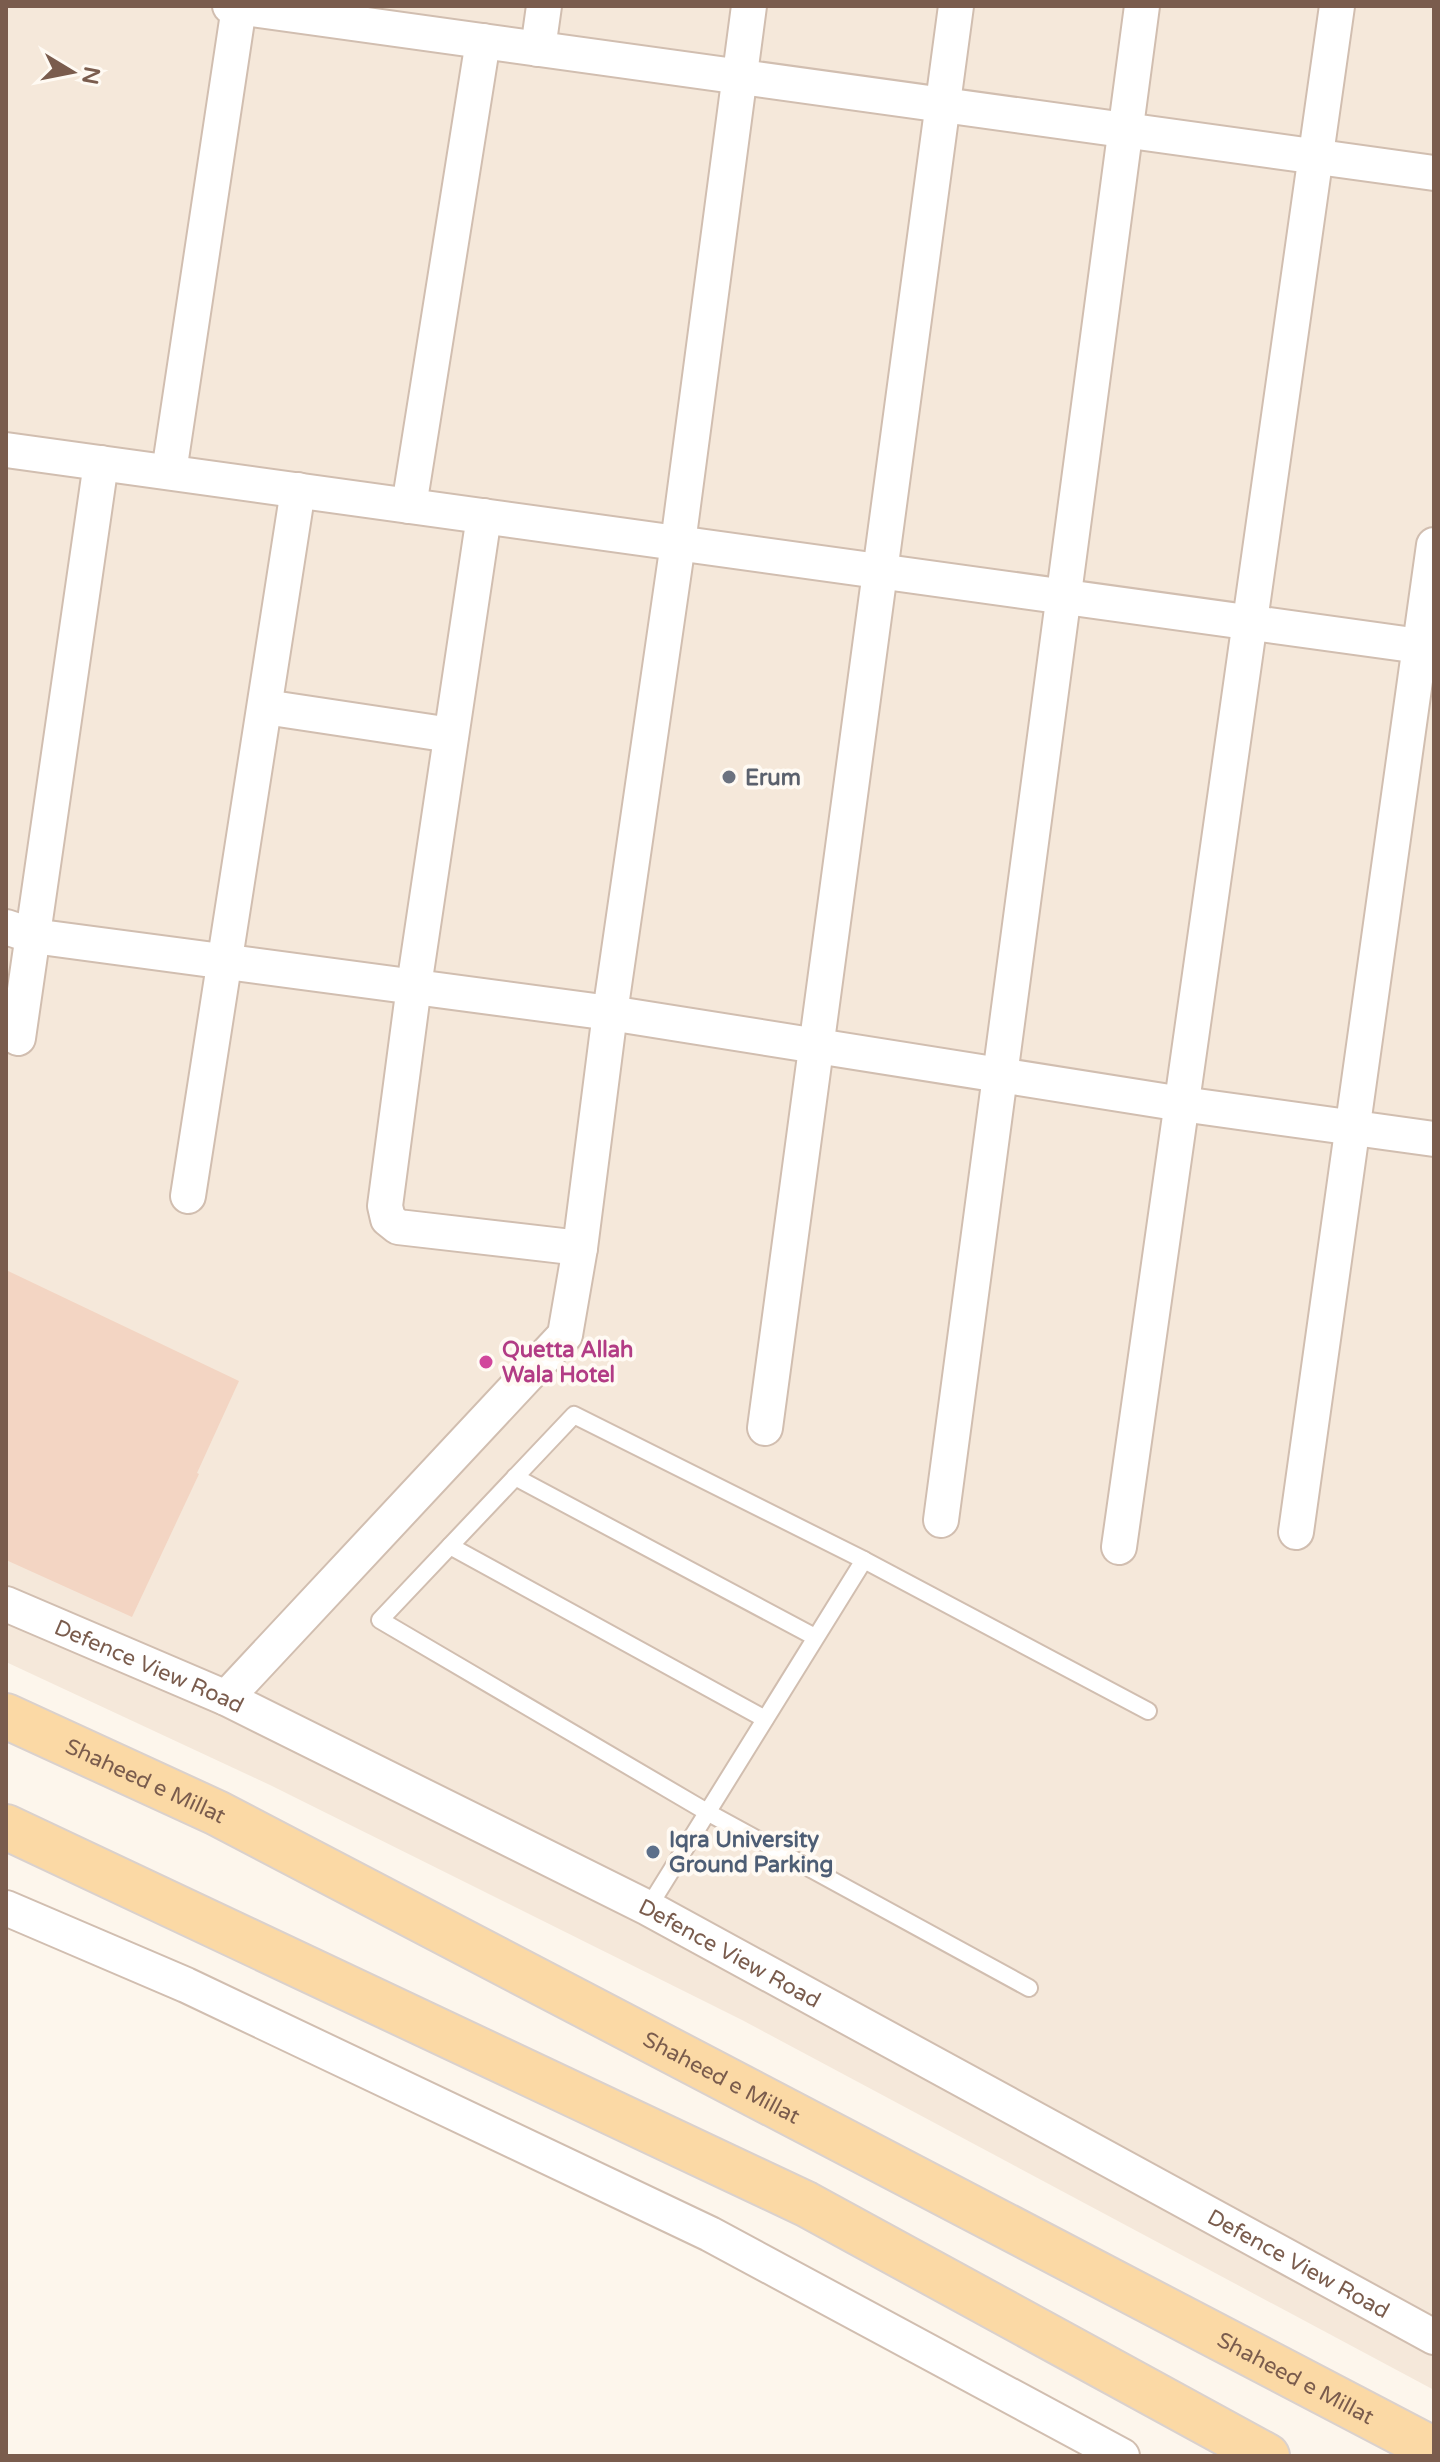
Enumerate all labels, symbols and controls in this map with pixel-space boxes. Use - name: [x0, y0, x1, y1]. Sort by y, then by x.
- north arrow: [32, 32, 112, 112]
- text: N: [76, 64, 105, 86]
- place label: Erum: [745, 765, 801, 791]
- marker: Erum: [720, 768, 738, 786]
- place label: Quetta Allah Wala Hotel: [502, 1337, 633, 1388]
- marker: Quetta Allah Wala Hotel: [477, 1353, 495, 1371]
- street label: Defence View Road: [50, 1614, 248, 1719]
- street label: Shaheed e Millat: [61, 1733, 230, 1829]
- place label: Iqra University Ground Parking: [669, 1827, 833, 1878]
- marker: Iqra University Ground Parking: [644, 1843, 662, 1861]
- street label: Defence View Road: [634, 1894, 825, 2014]
- street label: Shaheed e Millat: [639, 2026, 804, 2130]
- street label: Defence View Road: [1203, 2204, 1394, 2324]
- street label: Shaheed e Millat: [1213, 2327, 1378, 2430]

